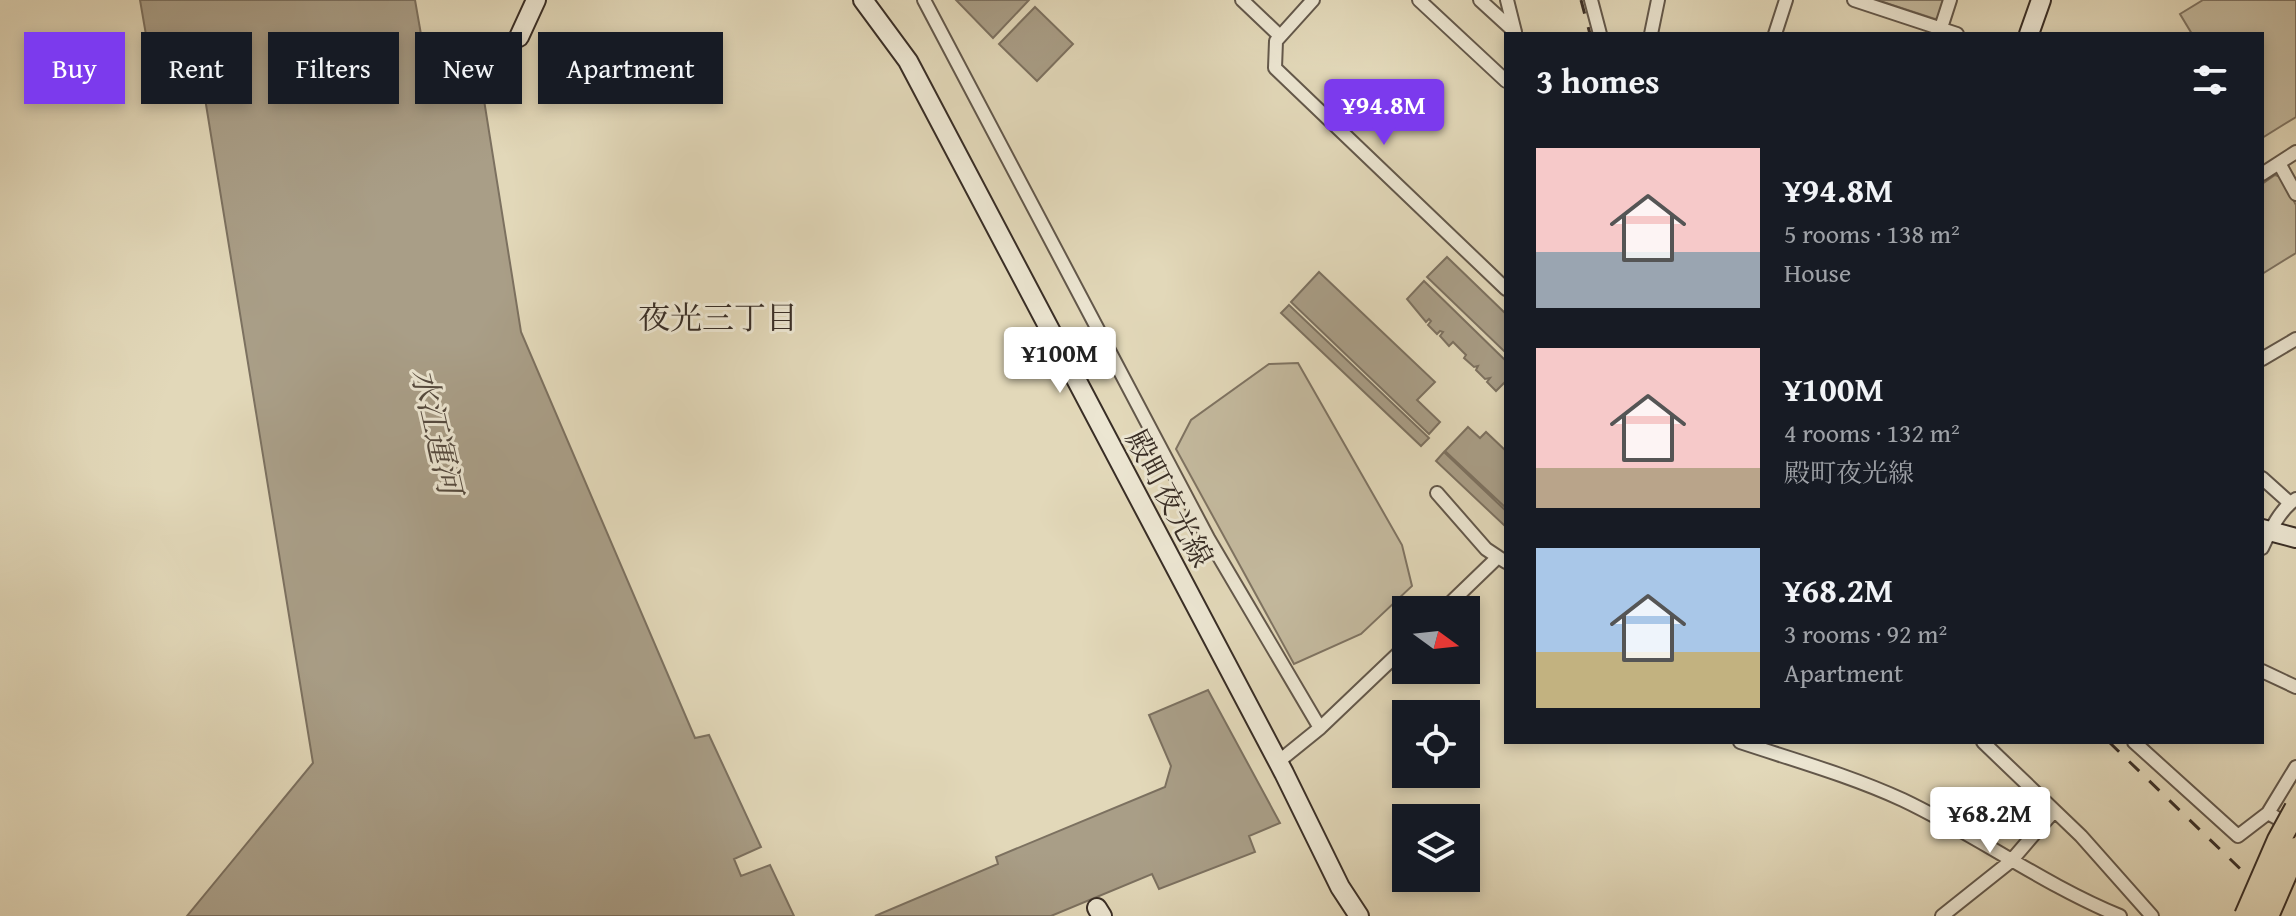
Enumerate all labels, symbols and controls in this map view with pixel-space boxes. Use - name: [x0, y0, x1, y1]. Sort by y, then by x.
- chip: Buy: [24, 32, 125, 104]
- chip: Rent: [141, 32, 252, 104]
- chip: Filters: [268, 32, 399, 104]
- chip: New: [415, 32, 522, 104]
- chip: Apartment: [538, 32, 723, 104]
- text: 3 homes: [1536, 56, 1660, 105]
- icon: filters: [2188, 58, 2232, 102]
- pin: ¥94.8M: [1319, 79, 1449, 147]
- text: ¥94.8M: [1342, 85, 1426, 124]
- text: ¥94.8M: [1784, 165, 1893, 214]
- icon: home: [1600, 180, 1696, 276]
- text: 5 rooms · 138 m²: [1784, 214, 1960, 253]
- text: House: [1784, 253, 1851, 292]
- district label: 夜光三丁目: [638, 294, 798, 341]
- pin: ¥100M: [1004, 327, 1116, 395]
- text: ¥100M: [1022, 333, 1098, 372]
- water label: 水江運河: [400, 363, 475, 504]
- text: ¥100M: [1784, 364, 1884, 413]
- icon: home: [1600, 380, 1696, 476]
- text: 4 rooms · 132 m²: [1784, 413, 1960, 452]
- street label: 殿町夜光線: [1115, 421, 1225, 575]
- text: 殿町夜光線: [1784, 453, 1914, 492]
- text: ¥68.2M: [1784, 565, 1893, 614]
- icon: home: [1600, 580, 1696, 676]
- north arrow: [1392, 596, 1480, 684]
- map controls: [1392, 596, 1480, 892]
- text: 3 rooms · 92 m²: [1784, 614, 1947, 653]
- text: Apartment: [1784, 653, 1903, 692]
- button: locate: [1392, 700, 1480, 788]
- pin: ¥68.2M: [1925, 787, 2055, 855]
- text: ¥68.2M: [1948, 793, 2032, 832]
- button: layers: [1392, 804, 1480, 892]

